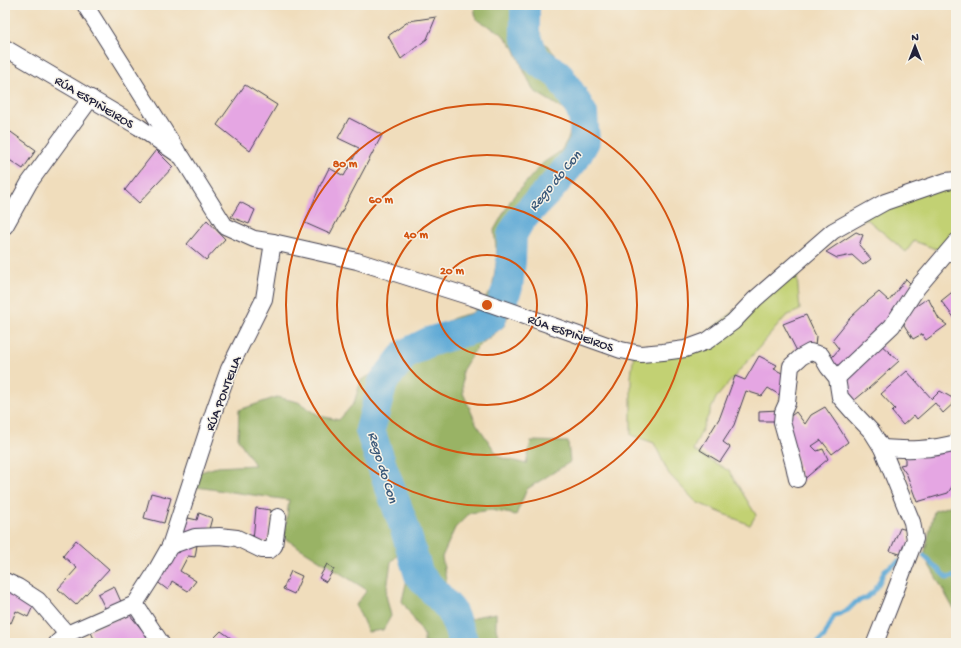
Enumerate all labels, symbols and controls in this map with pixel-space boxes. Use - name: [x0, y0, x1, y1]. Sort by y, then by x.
- north arrow: [895, 26, 935, 66]
- text: N: [911, 32, 919, 44]
- street label: RÚA ESPIÑEIROS: [51, 74, 137, 133]
- water label: Rego do Con: [526, 148, 586, 215]
- text: 80 m: [333, 158, 358, 172]
- text: 60 m: [369, 194, 394, 208]
- text: 40 m: [403, 229, 428, 243]
- text: 20 m: [440, 265, 465, 279]
- centre of rings: [480, 298, 494, 312]
- street label: RÚA ESPIÑEIROS: [525, 313, 616, 356]
- street label: RÚA PONTELLA: [203, 353, 246, 433]
- water label: Rego do Con: [363, 430, 401, 506]

